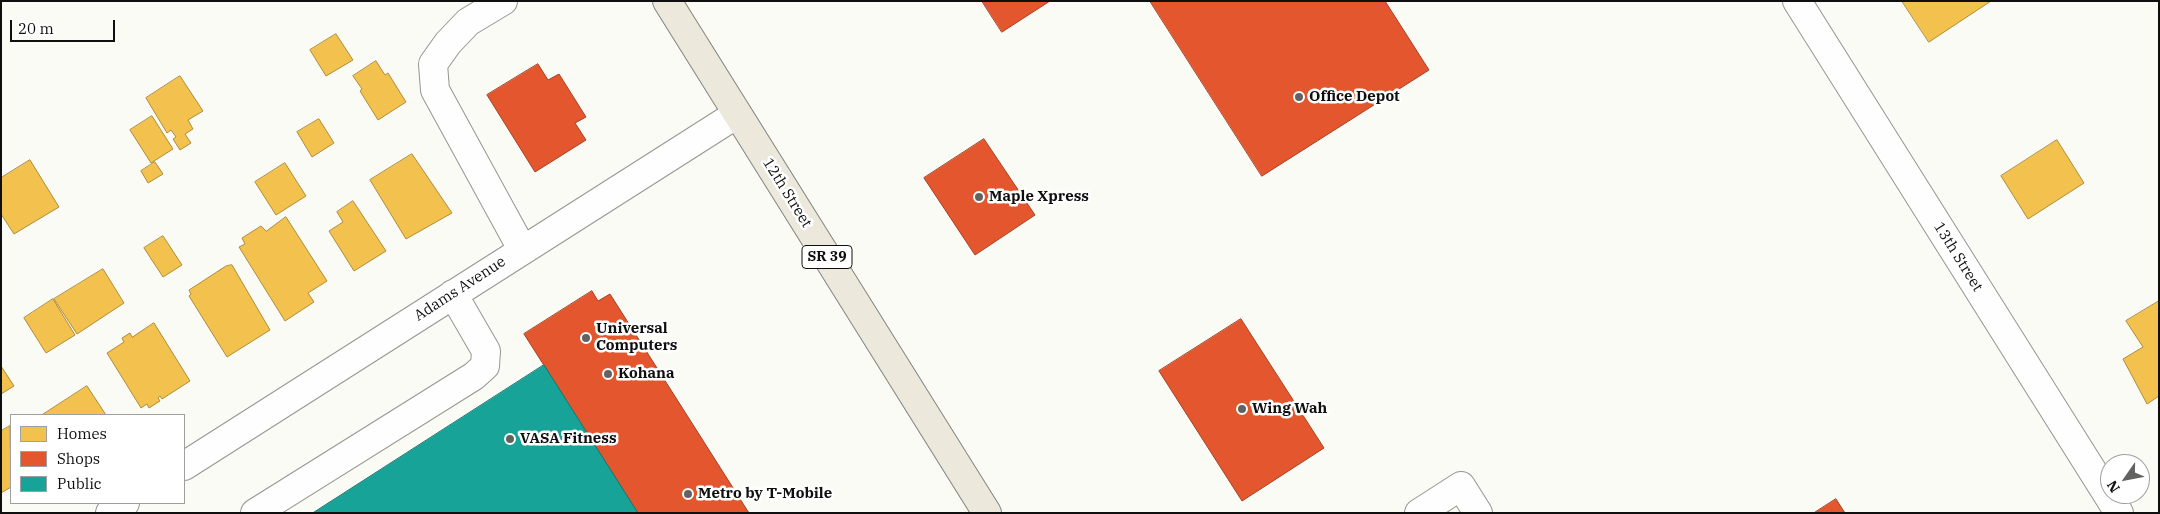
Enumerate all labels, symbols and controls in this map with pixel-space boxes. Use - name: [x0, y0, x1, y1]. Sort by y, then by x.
- scale bar: [12, 10, 118, 42]
- text: 20 m: [18, 19, 54, 38]
- place label: Office Depot: [1309, 88, 1400, 106]
- marker: Office Depot: [1293, 91, 1305, 103]
- street label: 12th Street: [759, 155, 815, 231]
- place label: Maple Xpress: [989, 188, 1089, 206]
- marker: Maple Xpress: [973, 191, 985, 203]
- street label: 13th Street: [1930, 219, 1986, 295]
- road number: SR 39: [802, 246, 852, 268]
- street label: Adams Avenue: [411, 253, 509, 325]
- place label: Universal Computers: [596, 320, 677, 355]
- marker: Universal Computers: [580, 332, 592, 344]
- place label: Kohana: [618, 365, 675, 383]
- marker: Kohana: [602, 368, 614, 380]
- place label: Wing Wah: [1252, 400, 1327, 418]
- marker: Wing Wah: [1236, 403, 1248, 415]
- legend: [10, 414, 185, 504]
- text: Homes: [57, 424, 107, 443]
- place label: VASA Fitness: [520, 430, 616, 448]
- marker: VASA Fitness: [504, 433, 516, 445]
- text: Shops: [57, 449, 100, 468]
- north arrow: [2100, 454, 2150, 504]
- text: Public: [57, 474, 102, 493]
- text: N: [2103, 477, 2124, 496]
- place label: Metro by T-Mobile: [698, 485, 832, 503]
- marker: Metro by T-Mobile: [682, 488, 694, 500]

